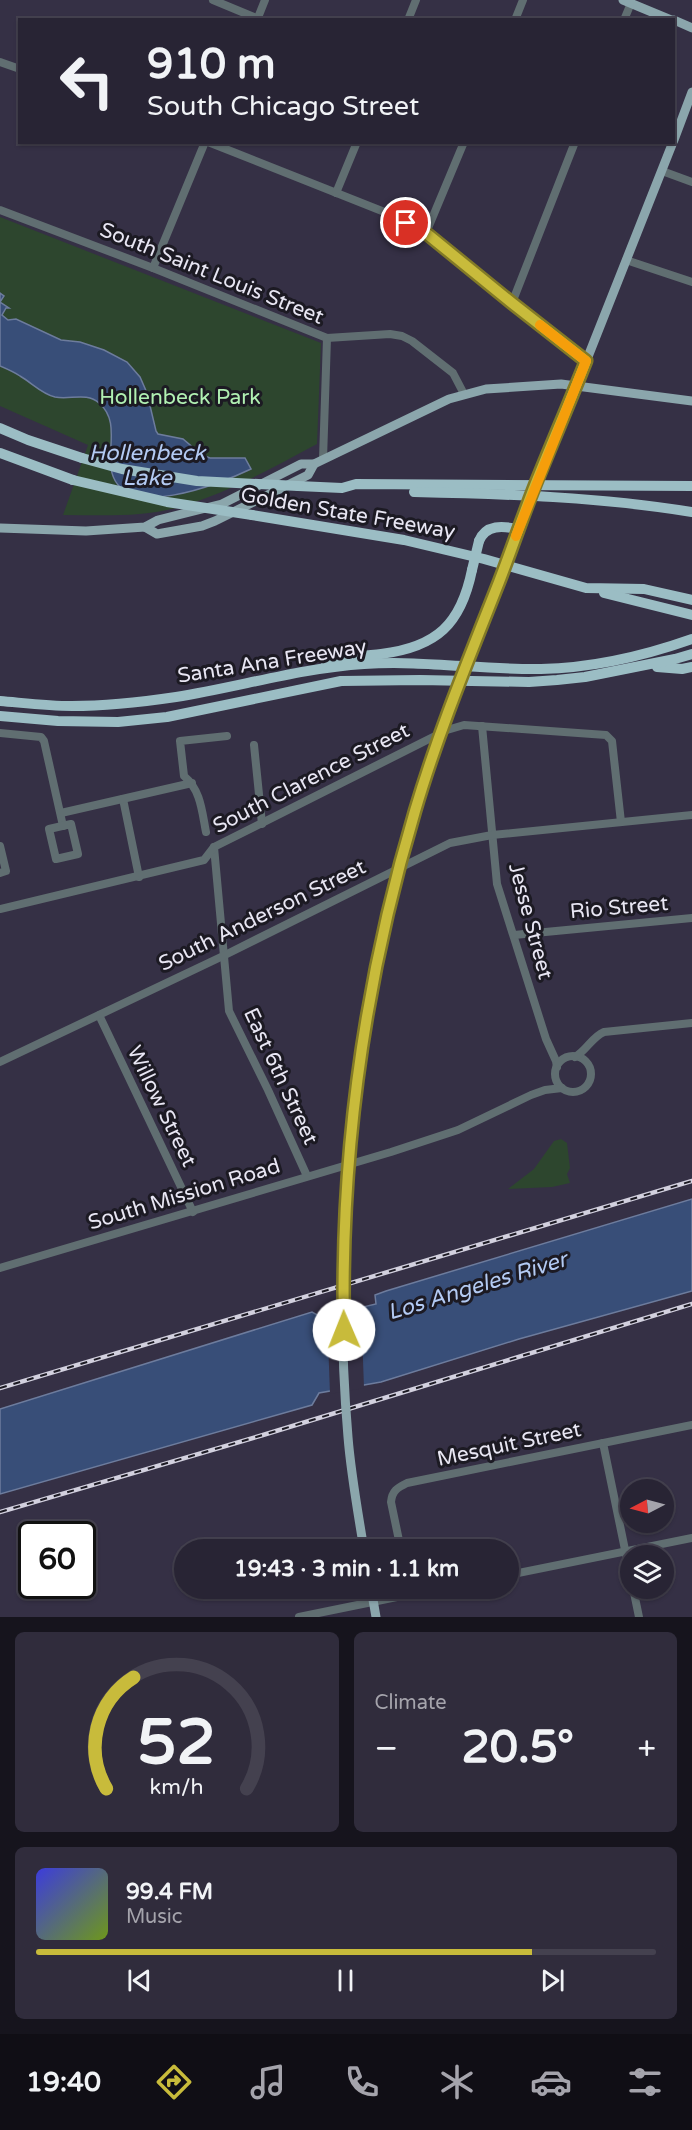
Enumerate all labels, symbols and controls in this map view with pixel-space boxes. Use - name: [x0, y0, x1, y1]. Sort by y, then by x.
- text: 910 m: [147, 39, 276, 90]
- icon: left: [48, 42, 126, 120]
- text: South Chicago Street: [147, 90, 419, 123]
- pin: [380, 197, 431, 248]
- icon: arrive: [389, 206, 422, 239]
- street label: South Saint Louis Street: [96, 217, 327, 330]
- park label: Hollenbeck Park: [99, 385, 261, 410]
- water label: Hollenbeck Lake: [89, 440, 207, 491]
- street label: Golden State Freeway: [239, 482, 457, 545]
- street label: Santa Ana Freeway: [176, 634, 368, 689]
- street label: South Clarence Street: [209, 718, 414, 839]
- street label: South Anderson Street: [155, 854, 370, 977]
- street label: Jesse Street: [503, 860, 558, 982]
- street label: Rio Street: [569, 891, 669, 924]
- street label: East 6th Street: [238, 1004, 323, 1149]
- street label: Willow Street: [122, 1042, 202, 1171]
- street label: South Mission Road: [85, 1153, 283, 1236]
- water label: Los Angeles River: [385, 1246, 573, 1326]
- position arrow: [312, 1298, 376, 1362]
- street label: Mesquit Street: [435, 1417, 583, 1472]
- north arrow: [620, 1479, 674, 1533]
- map controls: [620, 1479, 674, 1599]
- speed limit sign: 60: [18, 1521, 96, 1599]
- button: layers: [620, 1545, 674, 1599]
- text: 19:43 · 3 min · 1.1 km: [234, 1556, 459, 1582]
- text: Climate: [375, 1691, 447, 1715]
- text: 52: [138, 1706, 216, 1781]
- text: 20.5°: [461, 1721, 574, 1775]
- text: −: [375, 1729, 398, 1768]
- text: +: [637, 1729, 656, 1768]
- text: km/h: [150, 1774, 204, 1800]
- text: 99.4 FM: [126, 1879, 213, 1905]
- text: Music: [126, 1905, 182, 1929]
- icon: previous: [123, 1964, 156, 1997]
- icon: pause: [329, 1964, 362, 1997]
- icon: next: [536, 1964, 569, 1997]
- icon: directions: [153, 2061, 195, 2103]
- icon: music: [247, 2061, 289, 2103]
- icon: phone: [341, 2061, 383, 2103]
- icon: climate: [436, 2061, 478, 2103]
- icon: car: [530, 2061, 572, 2103]
- icon: filters: [624, 2061, 666, 2103]
- text: 19:40: [26, 2066, 101, 2099]

